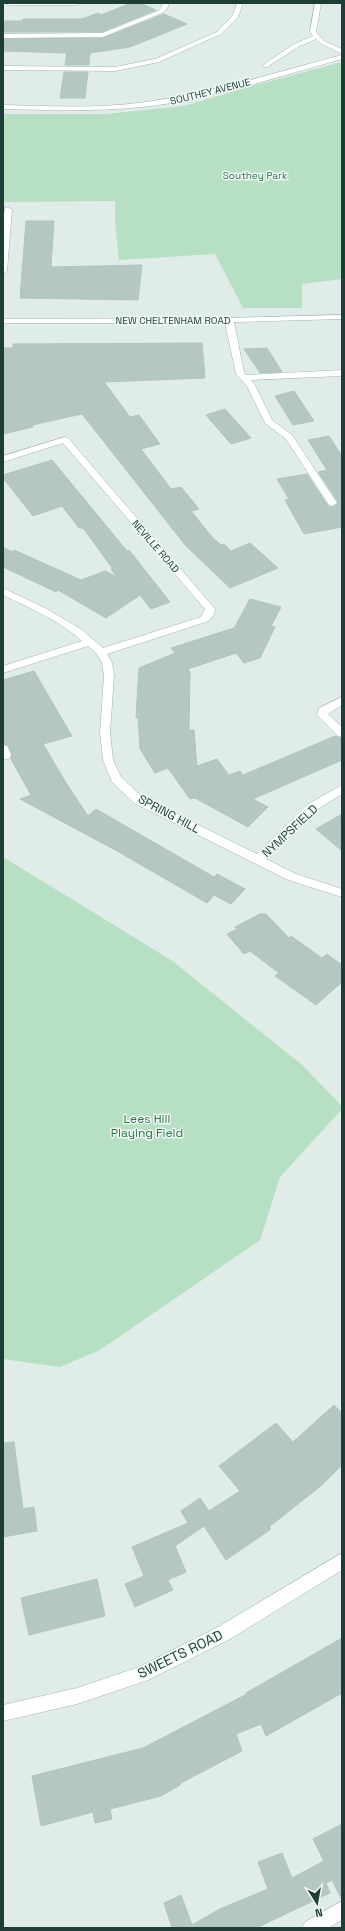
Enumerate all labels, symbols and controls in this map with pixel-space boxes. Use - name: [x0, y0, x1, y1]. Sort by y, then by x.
- street label: SOUTHEY AVENUE: [169, 75, 252, 108]
- park label: Southey Park: [223, 169, 288, 182]
- street label: NEW CHELTENHAM ROAD: [116, 314, 231, 327]
- street label: NEVILLE ROAD: [129, 517, 182, 576]
- street label: SPRING HILL: [135, 791, 203, 837]
- street label: NYMPSFIELD: [259, 801, 321, 861]
- park label: Lees Hill Playing Field: [111, 1111, 183, 1141]
- street label: SWEETS ROAD: [134, 1626, 226, 1682]
- north arrow: [297, 1883, 337, 1923]
- text: N: [314, 1905, 324, 1920]

